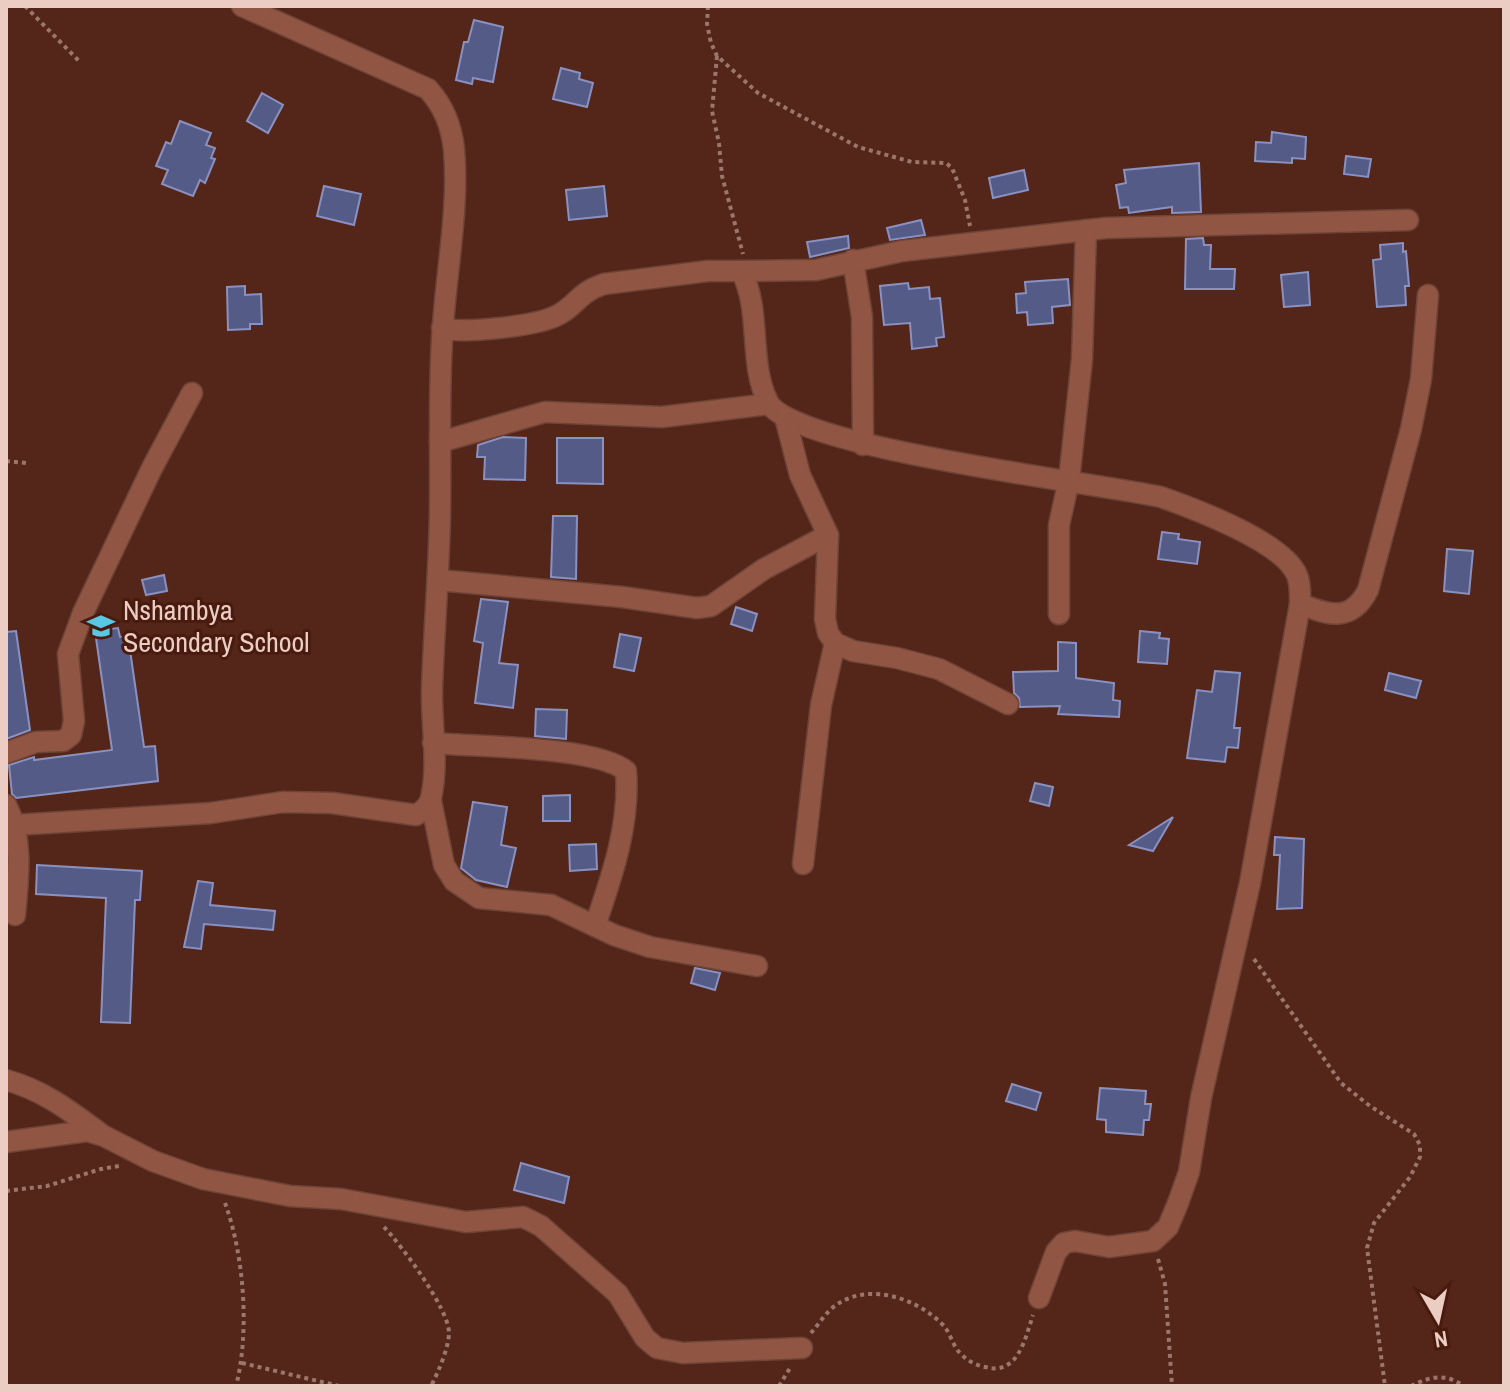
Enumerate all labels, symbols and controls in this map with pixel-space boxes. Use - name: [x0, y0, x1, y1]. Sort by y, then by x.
- place label: Nshambya Secondary School: [123, 591, 309, 661]
- school or university icon: Nshambya Secondary School: [86, 611, 116, 641]
- north arrow: [1398, 1280, 1478, 1360]
- text: N: [1432, 1324, 1450, 1356]

